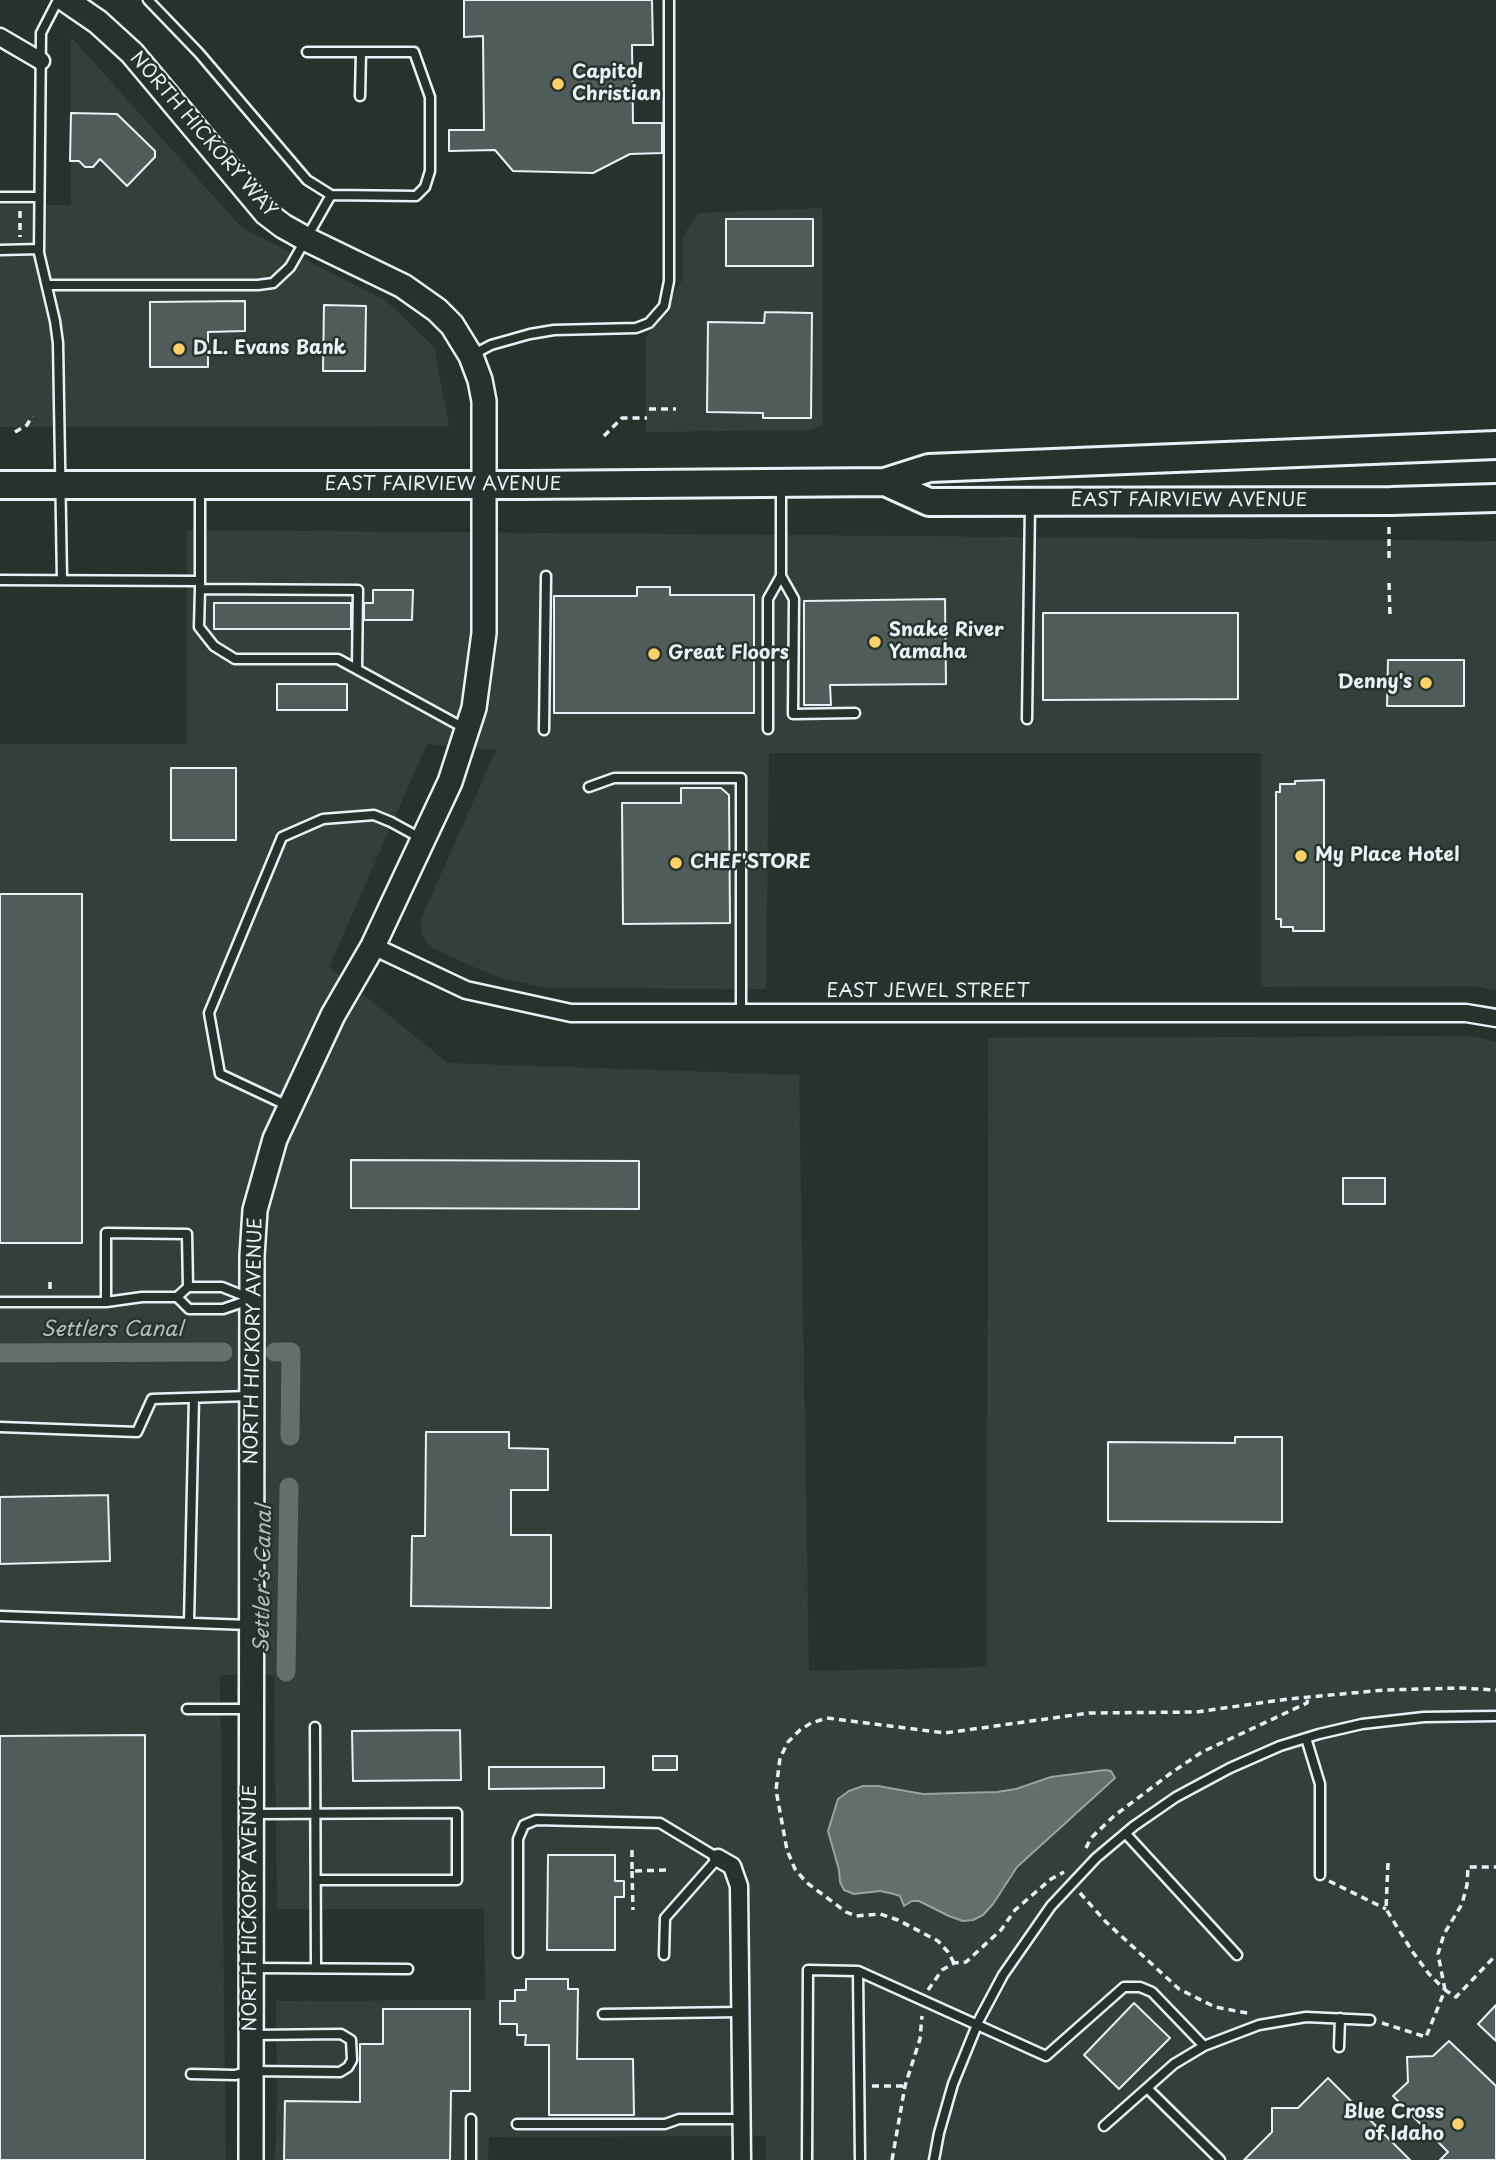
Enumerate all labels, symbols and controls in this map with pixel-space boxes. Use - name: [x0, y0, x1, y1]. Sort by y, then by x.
- street label: NORTH HICKORY WAY: [125, 47, 281, 223]
- place label: Capitol Christian: [572, 62, 661, 106]
- marker: Capitol Christian: [550, 76, 566, 92]
- place label: D.L. Evans Bank: [193, 338, 346, 360]
- marker: D.L. Evans Bank: [171, 341, 187, 357]
- street label: EAST FAIRVIEW AVENUE: [325, 474, 561, 496]
- street label: EAST FAIRVIEW AVENUE: [1071, 490, 1307, 512]
- place label: Snake River Yamaha: [889, 620, 1004, 664]
- marker: Snake River Yamaha: [867, 634, 883, 650]
- place label: Great Floors: [668, 643, 789, 665]
- marker: Great Floors: [646, 646, 662, 662]
- place label: Denny's: [1337, 672, 1412, 694]
- marker: Denny's: [1418, 675, 1434, 691]
- place label: My Place Hotel: [1315, 845, 1459, 867]
- marker: My Place Hotel: [1293, 848, 1309, 864]
- place label: CHEF'STORE: [690, 852, 811, 874]
- marker: CHEF'STORE: [668, 855, 684, 871]
- street label: EAST JEWEL STREET: [826, 981, 1030, 1003]
- street label: NORTH HICKORY AVENUE: [240, 1217, 268, 1465]
- water label: Settlers Canal: [41, 1317, 183, 1343]
- water label: Settler's Canal: [250, 1505, 278, 1653]
- street label: NORTH HICKORY AVENUE: [240, 1785, 262, 2031]
- place label: Blue Cross of Idaho: [1343, 2102, 1444, 2146]
- marker: Blue Cross of Idaho: [1450, 2116, 1466, 2132]

